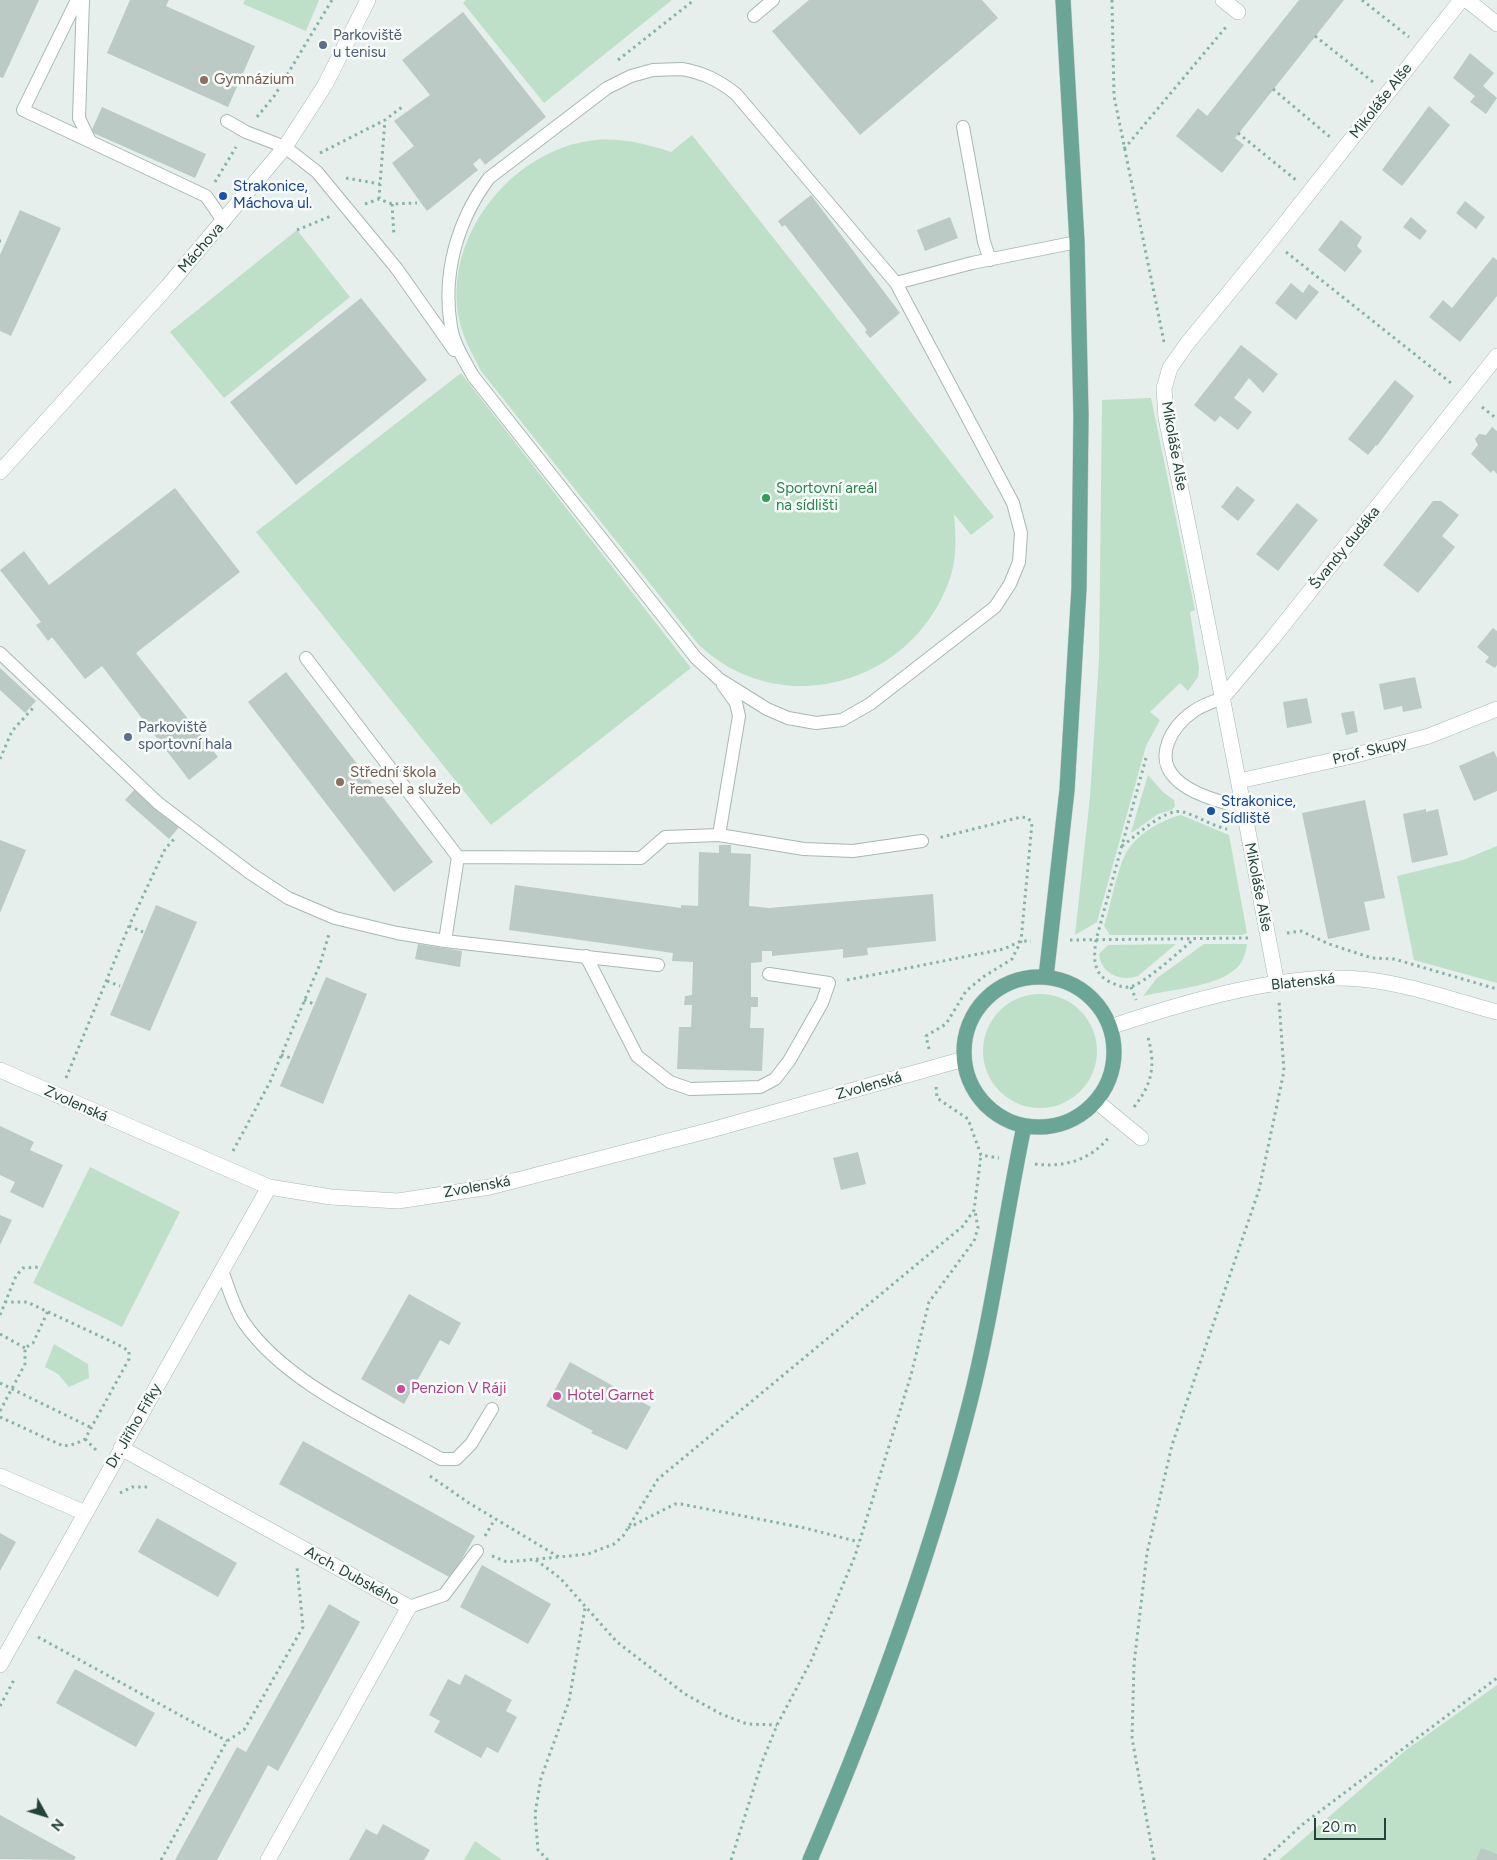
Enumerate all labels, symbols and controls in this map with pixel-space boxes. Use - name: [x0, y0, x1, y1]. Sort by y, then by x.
- place label: Parkoviště u tenisu: [333, 27, 402, 62]
- marker: Parkoviště u tenisu: [317, 39, 329, 51]
- street label: Mikoláše Alše: [1346, 60, 1416, 142]
- place label: Gymnázium: [214, 71, 294, 89]
- marker: Gymnázium: [198, 74, 210, 86]
- place label: Strakonice, Máchova ul.: [233, 178, 312, 213]
- marker: Strakonice, Máchova ul.: [217, 190, 229, 202]
- street label: Máchova: [174, 219, 228, 277]
- street label: Mikoláše Alše: [1157, 400, 1191, 492]
- place label: Sportovní areál na sídlišti: [776, 480, 877, 515]
- marker: Sportovní areál na sídlišti: [760, 492, 772, 504]
- street label: Švandy dudáka: [1306, 503, 1384, 593]
- place label: Parkoviště sportovní hala: [138, 719, 232, 754]
- marker: Parkoviště sportovní hala: [122, 731, 134, 743]
- street label: Prof. Skupy: [1331, 733, 1409, 769]
- place label: Střední škola řemesel a služeb: [350, 764, 461, 799]
- marker: Střední škola řemesel a služeb: [334, 776, 346, 788]
- place label: Strakonice, Sídliště: [1221, 793, 1296, 828]
- marker: Strakonice, Sídliště: [1205, 805, 1217, 817]
- street label: Mikoláše Alše: [1241, 841, 1275, 933]
- street label: Blatenská: [1270, 970, 1336, 994]
- street label: Zvolenská: [834, 1068, 904, 1104]
- street label: Zvolenská: [41, 1082, 111, 1126]
- street label: Zvolenská: [442, 1172, 512, 1202]
- street label: Dr. Jiřího Fifky: [102, 1380, 166, 1472]
- place label: Penzion V Ráji: [411, 1380, 506, 1398]
- marker: Penzion V Ráji: [395, 1383, 407, 1395]
- place label: Hotel Garnet: [567, 1387, 654, 1405]
- marker: Hotel Garnet: [551, 1390, 563, 1402]
- street label: Arch. Dubského: [302, 1543, 402, 1609]
- north arrow: [20, 1790, 70, 1840]
- scale bar: [1317, 1808, 1390, 1840]
- text: N: [47, 1815, 67, 1834]
- text: 20 m: [1322, 1818, 1356, 1836]

